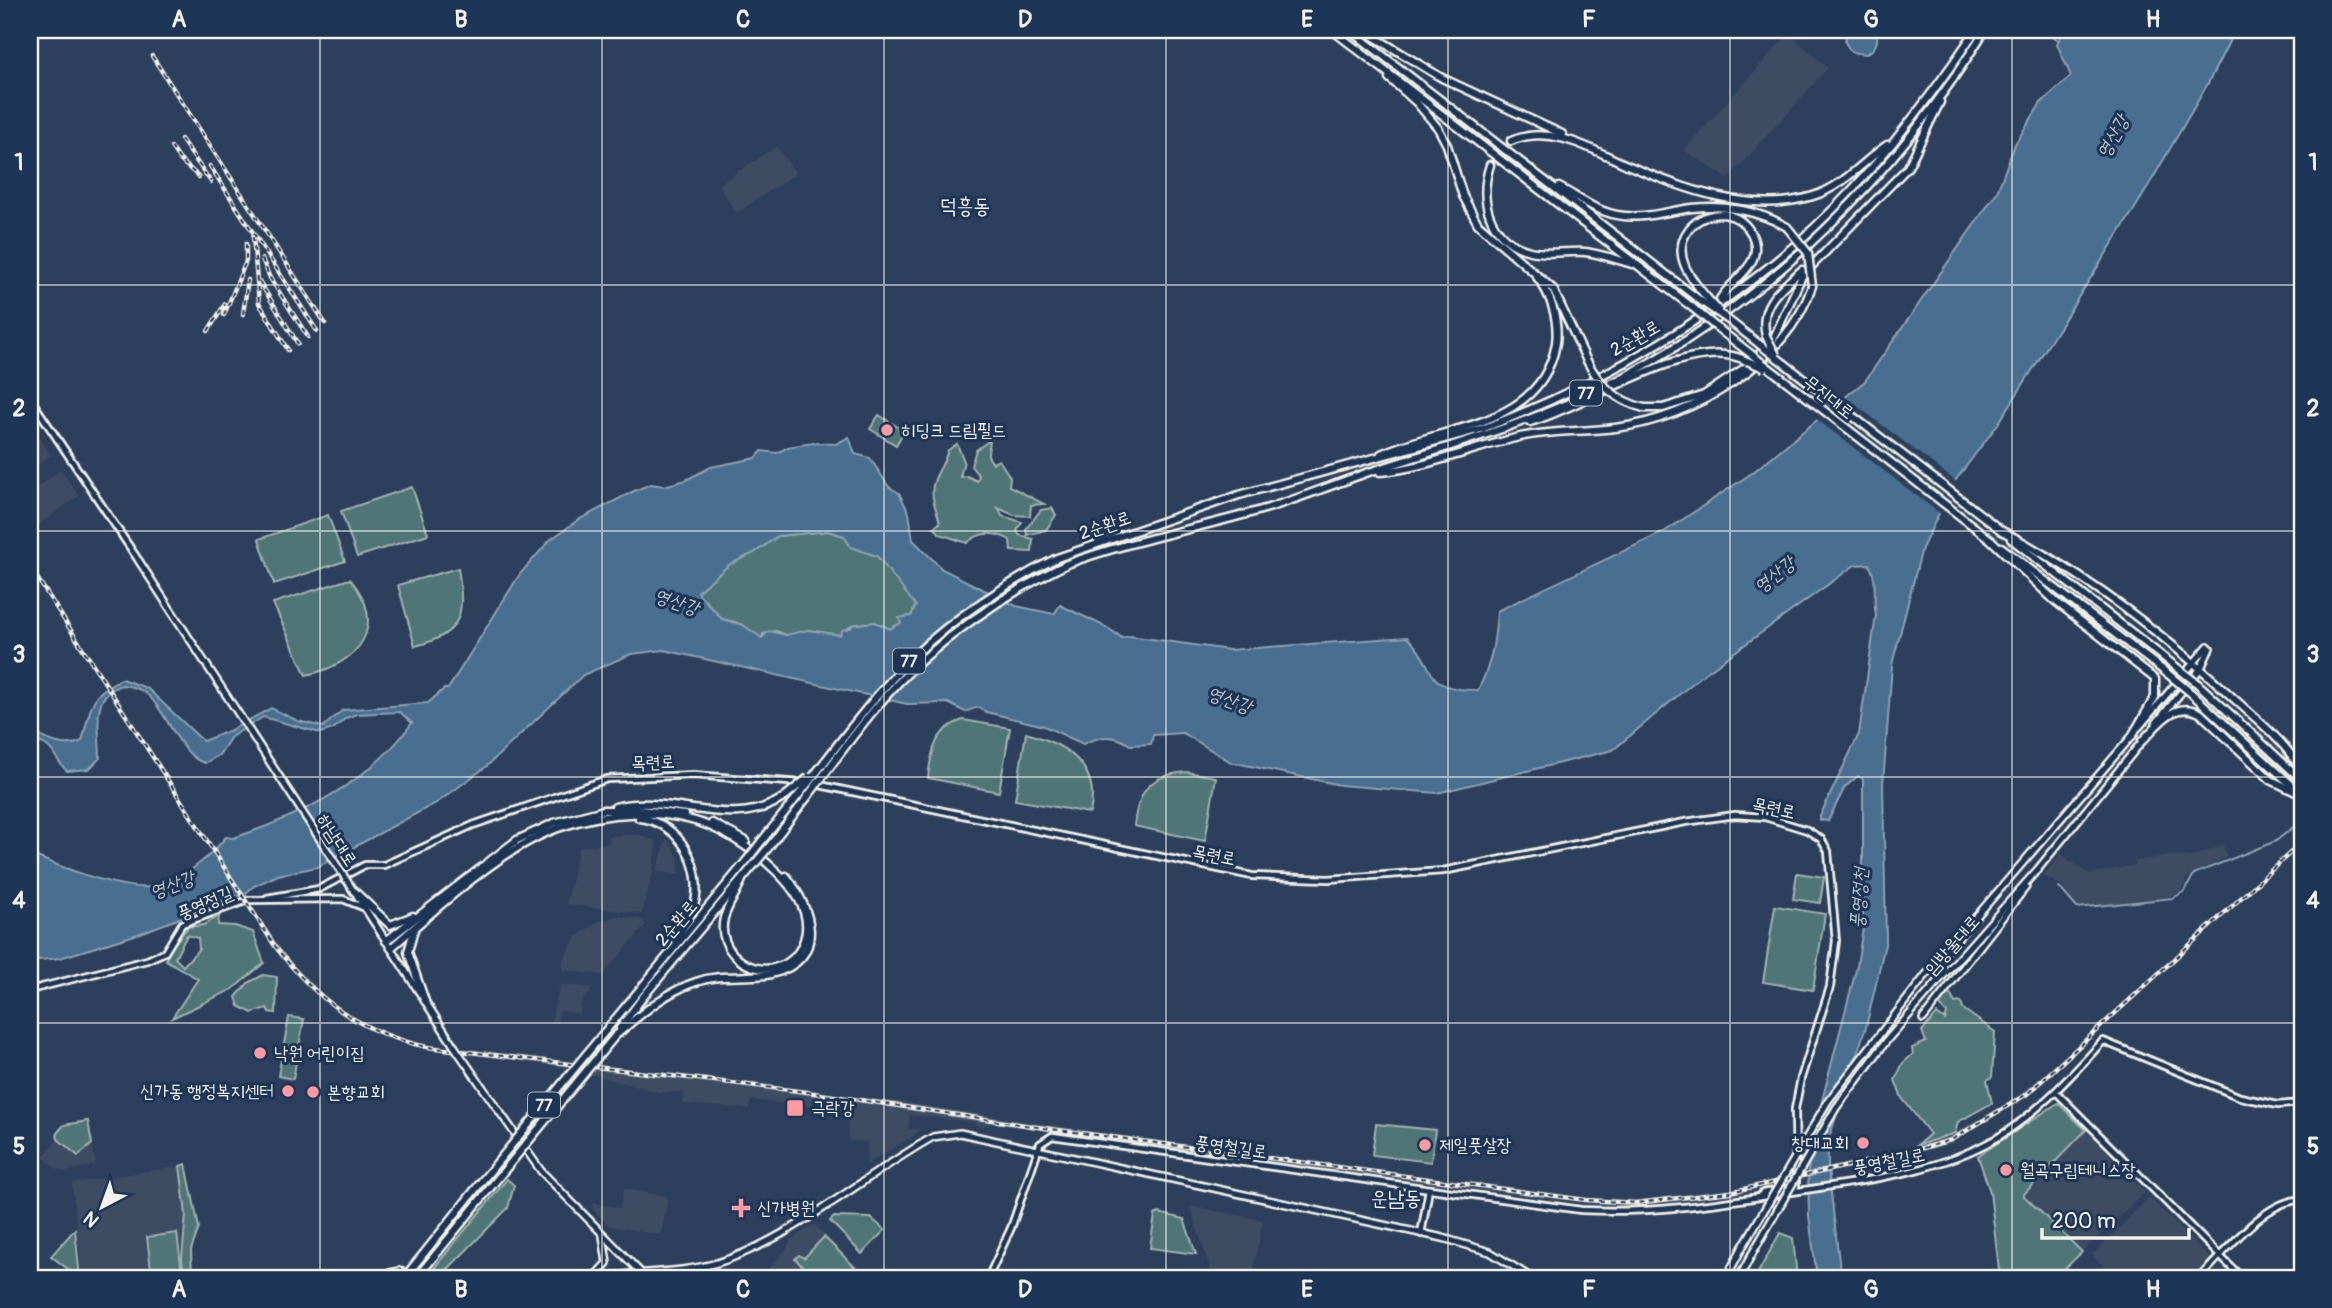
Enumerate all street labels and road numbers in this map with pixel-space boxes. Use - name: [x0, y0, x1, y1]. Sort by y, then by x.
- street label: 2순환로: [1606, 315, 1664, 362]
- street label: 무진대로: [1799, 370, 1859, 424]
- road number: 77: [1570, 380, 1602, 406]
- street label: 2순환로: [1076, 506, 1134, 545]
- road number: 77: [893, 648, 925, 674]
- street label: 목련로: [631, 750, 675, 775]
- street label: 목련로: [1750, 793, 1798, 824]
- street label: 하남대로: [311, 810, 362, 871]
- street label: 목련로: [1190, 840, 1237, 871]
- street label: 풍영정길: [174, 881, 237, 925]
- street label: 2순환로: [650, 895, 702, 951]
- street label: 임방울대로: [1920, 910, 1985, 980]
- road number: 77: [528, 1092, 560, 1118]
- street label: 풍영철길로: [1193, 1131, 1268, 1164]
- street label: 풍영철길로: [1851, 1143, 1927, 1180]

